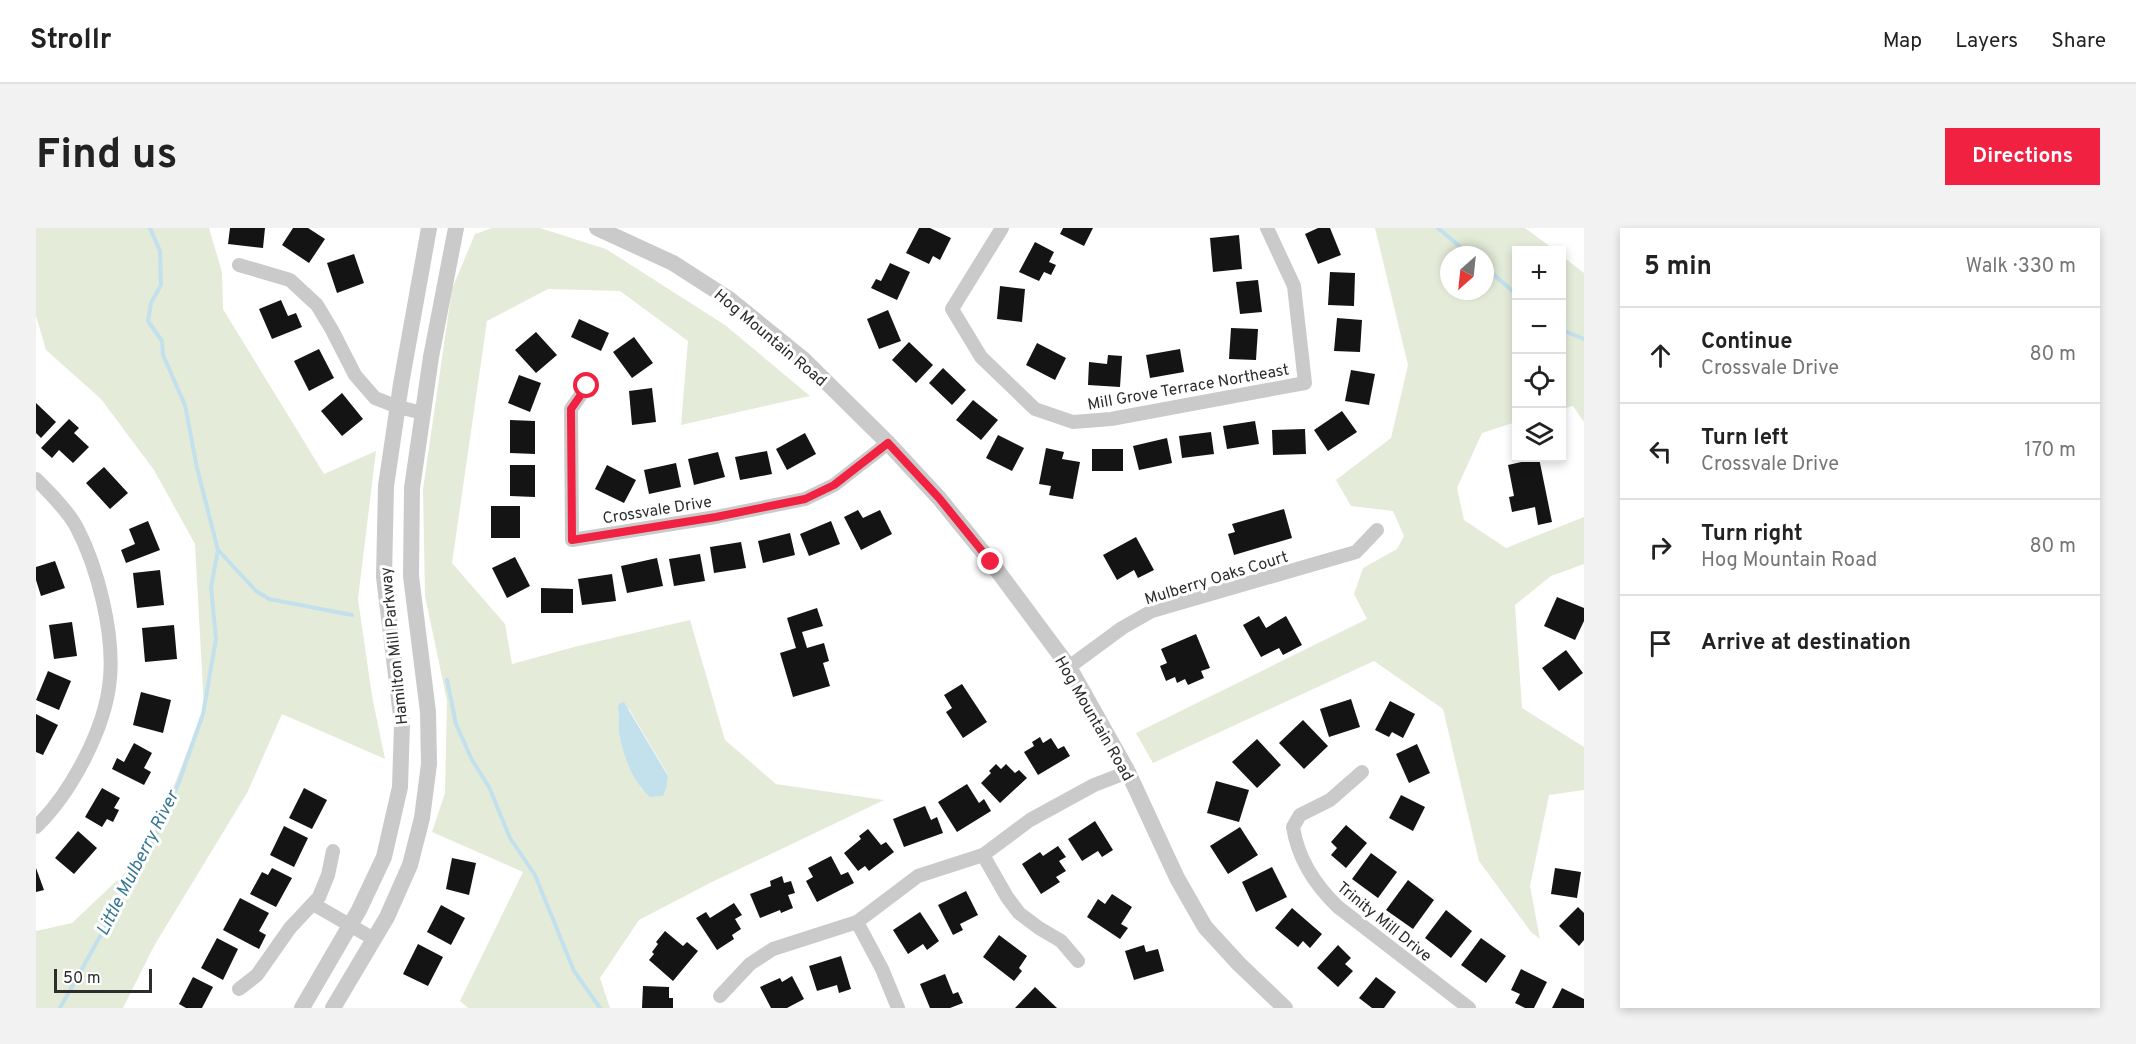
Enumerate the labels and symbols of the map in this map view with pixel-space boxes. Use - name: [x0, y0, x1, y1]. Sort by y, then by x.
- north arrow: [1440, 246, 1494, 300]
- street label: Hog Mountain Road: [709, 286, 830, 392]
- street label: Mill Grove Terrace Northeast: [1086, 360, 1291, 416]
- route start: [573, 372, 599, 398]
- street label: Crossvale Drive: [601, 492, 713, 529]
- route end: [977, 548, 1003, 574]
- street label: Mulberry Oaks Court: [1142, 548, 1291, 610]
- street label: Hamilton Mill Parkway: [377, 566, 413, 726]
- street label: Hog Mountain Road: [1049, 653, 1137, 785]
- water label: Little Mulberry River: [92, 786, 186, 940]
- street label: Trinity Mill Drive: [1332, 878, 1435, 967]
- scale bar: [54, 966, 152, 994]

